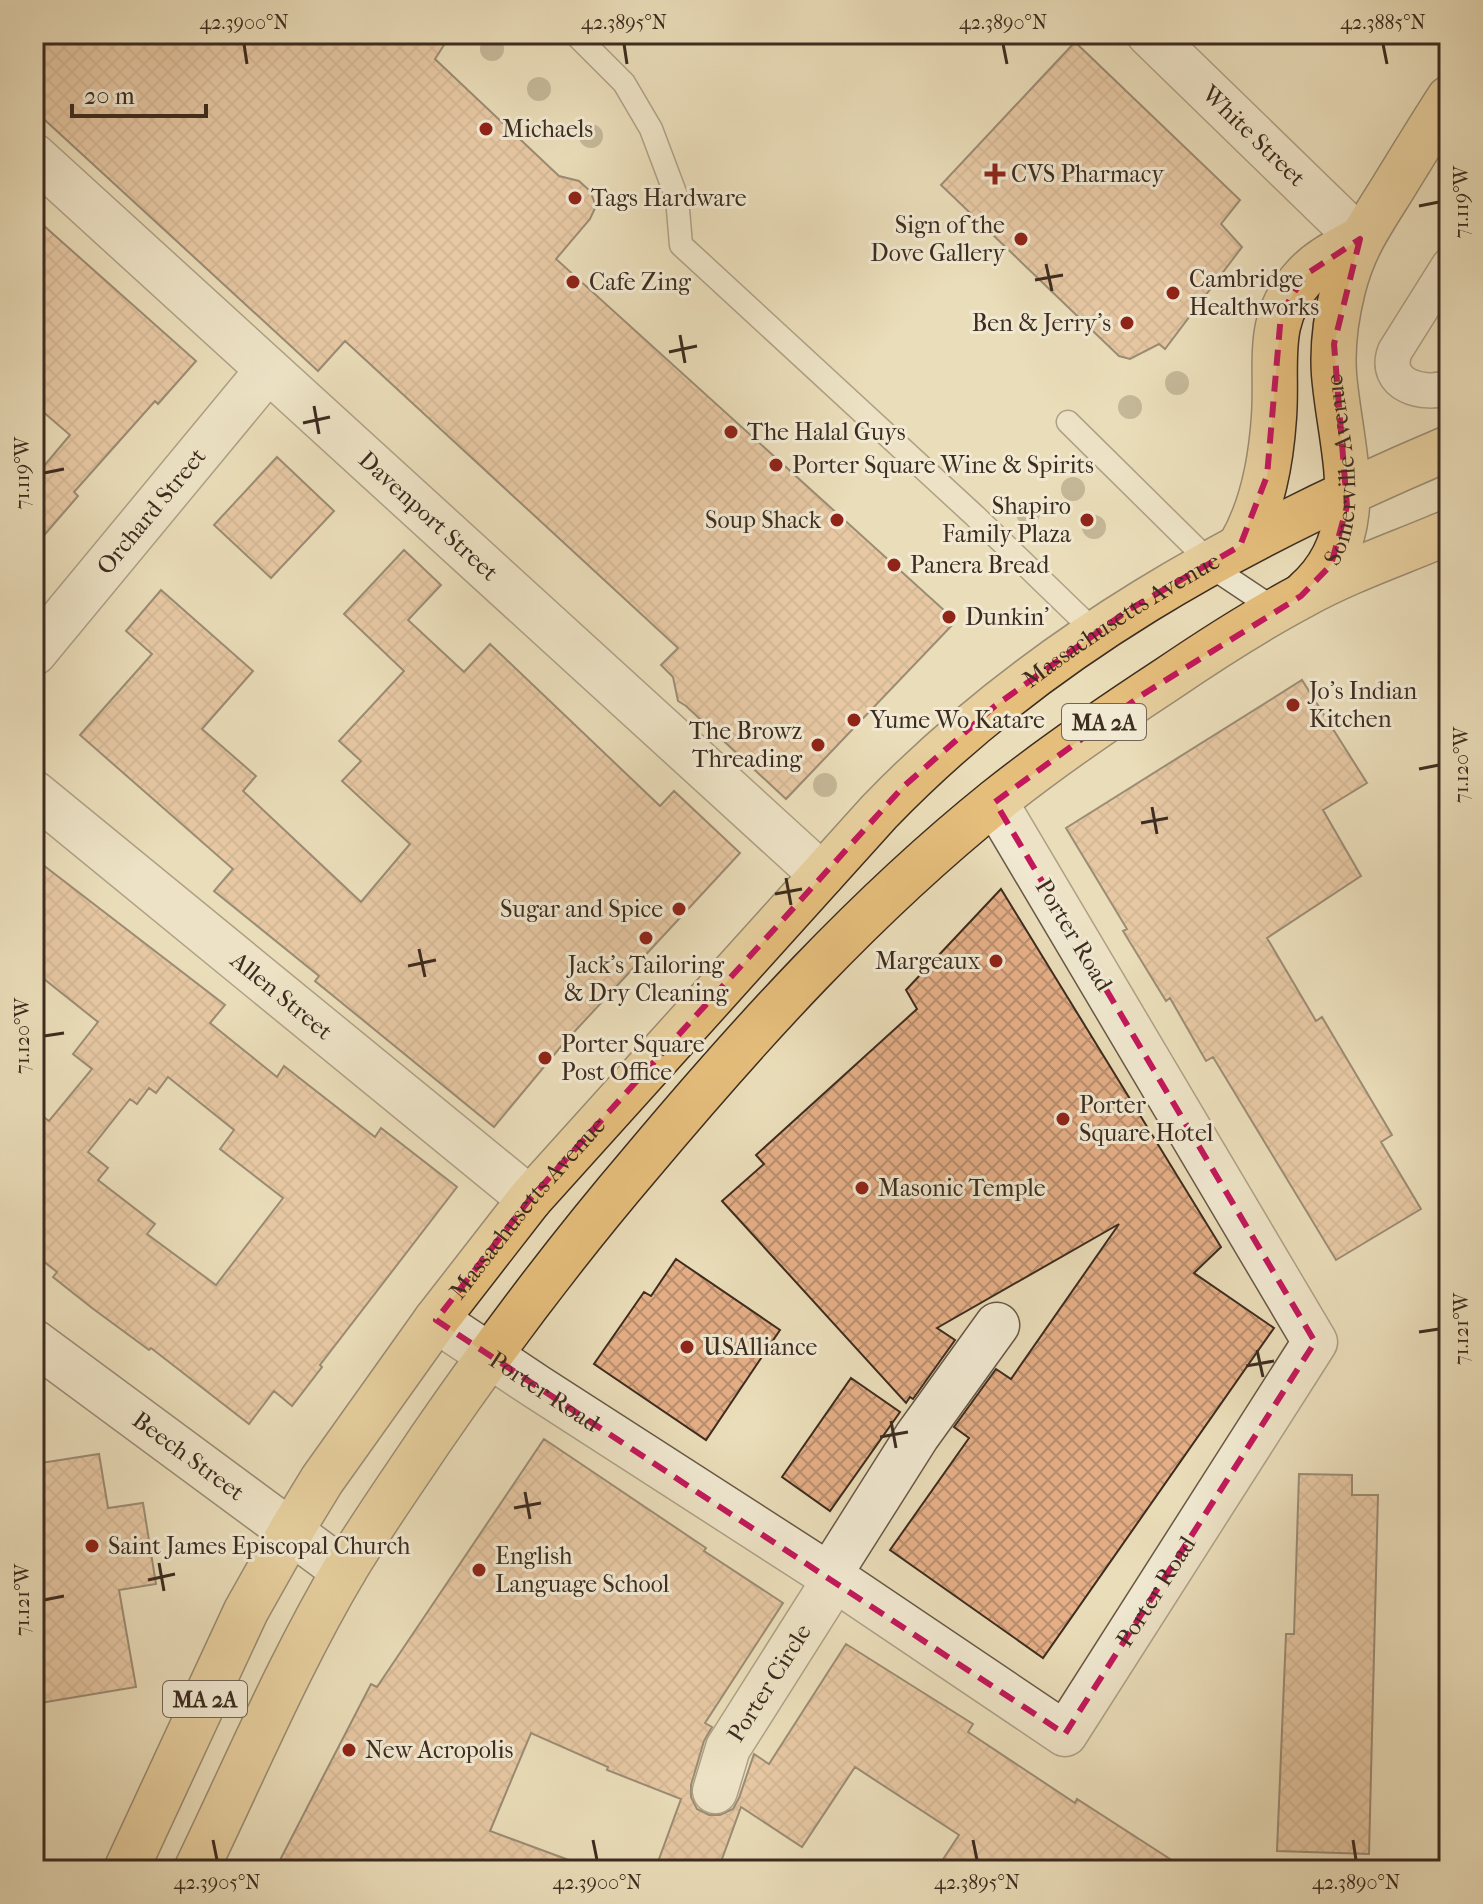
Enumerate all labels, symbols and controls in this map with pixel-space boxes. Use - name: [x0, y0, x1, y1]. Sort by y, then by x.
- text: 42.3900°N: [199, 11, 289, 34]
- text: 42.3895°N: [581, 11, 667, 34]
- text: 42.3890°N: [959, 11, 1047, 34]
- text: 42.3885°N: [1340, 11, 1426, 34]
- scale bar: [72, 68, 206, 118]
- street label: White Street: [1196, 79, 1311, 192]
- text: 20 m: [84, 82, 135, 110]
- place label: Michaels: [502, 115, 593, 143]
- marker: Michaels: [477, 120, 495, 138]
- place label: CVS Pharmacy: [1011, 160, 1165, 188]
- text: 71.119°W: [1450, 164, 1473, 238]
- marker: CVS Pharmacy: [986, 165, 1004, 183]
- place label: Tags Hardware: [591, 184, 747, 212]
- marker: Tags Hardware: [566, 189, 584, 207]
- place label: Sign of the Dove Gallery: [870, 211, 1006, 267]
- marker: Sign of the Dove Gallery: [1012, 230, 1030, 248]
- place label: Cambridge Healthworks: [1189, 265, 1319, 321]
- place label: Cafe Zing: [589, 268, 692, 296]
- marker: Cafe Zing: [564, 273, 582, 291]
- marker: Cambridge Healthworks: [1164, 284, 1182, 302]
- place label: Ben & Jerry's: [972, 309, 1111, 337]
- marker: Ben & Jerry's: [1118, 314, 1136, 332]
- street label: Somerville Avenue: [1318, 373, 1361, 570]
- place label: The Halal Guys: [747, 418, 906, 446]
- marker: The Halal Guys: [722, 423, 740, 441]
- text: 71.119°W: [11, 435, 34, 509]
- street label: Orchard Street: [91, 442, 212, 580]
- street label: Davenport Street: [353, 445, 504, 587]
- place label: Porter Square Wine & Spirits: [792, 451, 1094, 479]
- marker: Porter Square Wine & Spirits: [767, 456, 785, 474]
- place label: Shapiro Family Plaza: [942, 492, 1072, 548]
- place label: Soup Shack: [705, 506, 822, 534]
- marker: Soup Shack: [828, 511, 846, 529]
- marker: Shapiro Family Plaza: [1078, 511, 1096, 529]
- street label: Massachusetts Avenue: [1017, 546, 1225, 694]
- place label: Panera Bread: [910, 551, 1050, 579]
- marker: Panera Bread: [885, 556, 903, 574]
- place label: Dunkin': [965, 603, 1049, 631]
- marker: Dunkin': [940, 608, 958, 626]
- place label: Jo's Indian Kitchen: [1307, 677, 1417, 733]
- marker: Jo's Indian Kitchen: [1284, 696, 1302, 714]
- road number: MA 2A: [1062, 704, 1146, 740]
- place label: Yume Wo Katare: [869, 706, 1045, 734]
- marker: Yume Wo Katare: [845, 711, 863, 729]
- place label: The Browz Threading: [689, 717, 803, 773]
- text: 71.120°W: [1450, 726, 1473, 803]
- marker: The Browz Threading: [809, 736, 827, 754]
- street label: Porter Road: [1030, 874, 1119, 997]
- place label: Sugar and Spice: [500, 895, 663, 923]
- marker: Sugar and Spice: [670, 900, 688, 918]
- marker: Jack's Tailoring & Dry Cleaning: [637, 929, 655, 947]
- street label: Allen Street: [224, 945, 338, 1046]
- place label: Margeaux: [875, 947, 980, 975]
- place label: Jack's Tailoring & Dry Cleaning: [564, 951, 730, 1007]
- marker: Margeaux: [987, 952, 1005, 970]
- text: 71.120°W: [11, 997, 34, 1074]
- place label: Porter Square Post Office: [561, 1030, 705, 1086]
- marker: Porter Square Post Office: [536, 1049, 554, 1067]
- place label: Porter Square Hotel: [1079, 1091, 1214, 1147]
- marker: Porter Square Hotel: [1054, 1110, 1072, 1128]
- street label: Massachusetts Avenue: [444, 1111, 611, 1305]
- place label: Masonic Temple: [878, 1174, 1046, 1202]
- marker: Masonic Temple: [853, 1179, 871, 1197]
- text: 71.121°W: [1450, 1292, 1473, 1365]
- place label: USAlliance: [703, 1333, 817, 1361]
- marker: USAlliance: [678, 1338, 696, 1356]
- street label: Porter Road: [484, 1345, 606, 1438]
- street label: Beech Street: [127, 1406, 250, 1507]
- street label: Porter Road: [1110, 1530, 1202, 1652]
- place label: Saint James Episcopal Church: [108, 1532, 411, 1560]
- marker: Saint James Episcopal Church: [83, 1537, 101, 1555]
- place label: English Language School: [495, 1542, 670, 1598]
- marker: English Language School: [470, 1561, 488, 1579]
- text: 71.121°W: [11, 1563, 34, 1636]
- street label: Porter Circle: [722, 1619, 817, 1747]
- road number: MA 2A: [163, 1681, 247, 1717]
- place label: New Acropolis: [365, 1736, 514, 1764]
- marker: New Acropolis: [340, 1741, 358, 1759]
- text: 42.3905°N: [174, 1871, 260, 1894]
- text: 42.3900°N: [552, 1871, 642, 1894]
- text: 42.3895°N: [934, 1871, 1020, 1894]
- text: 42.3890°N: [1312, 1871, 1400, 1894]

